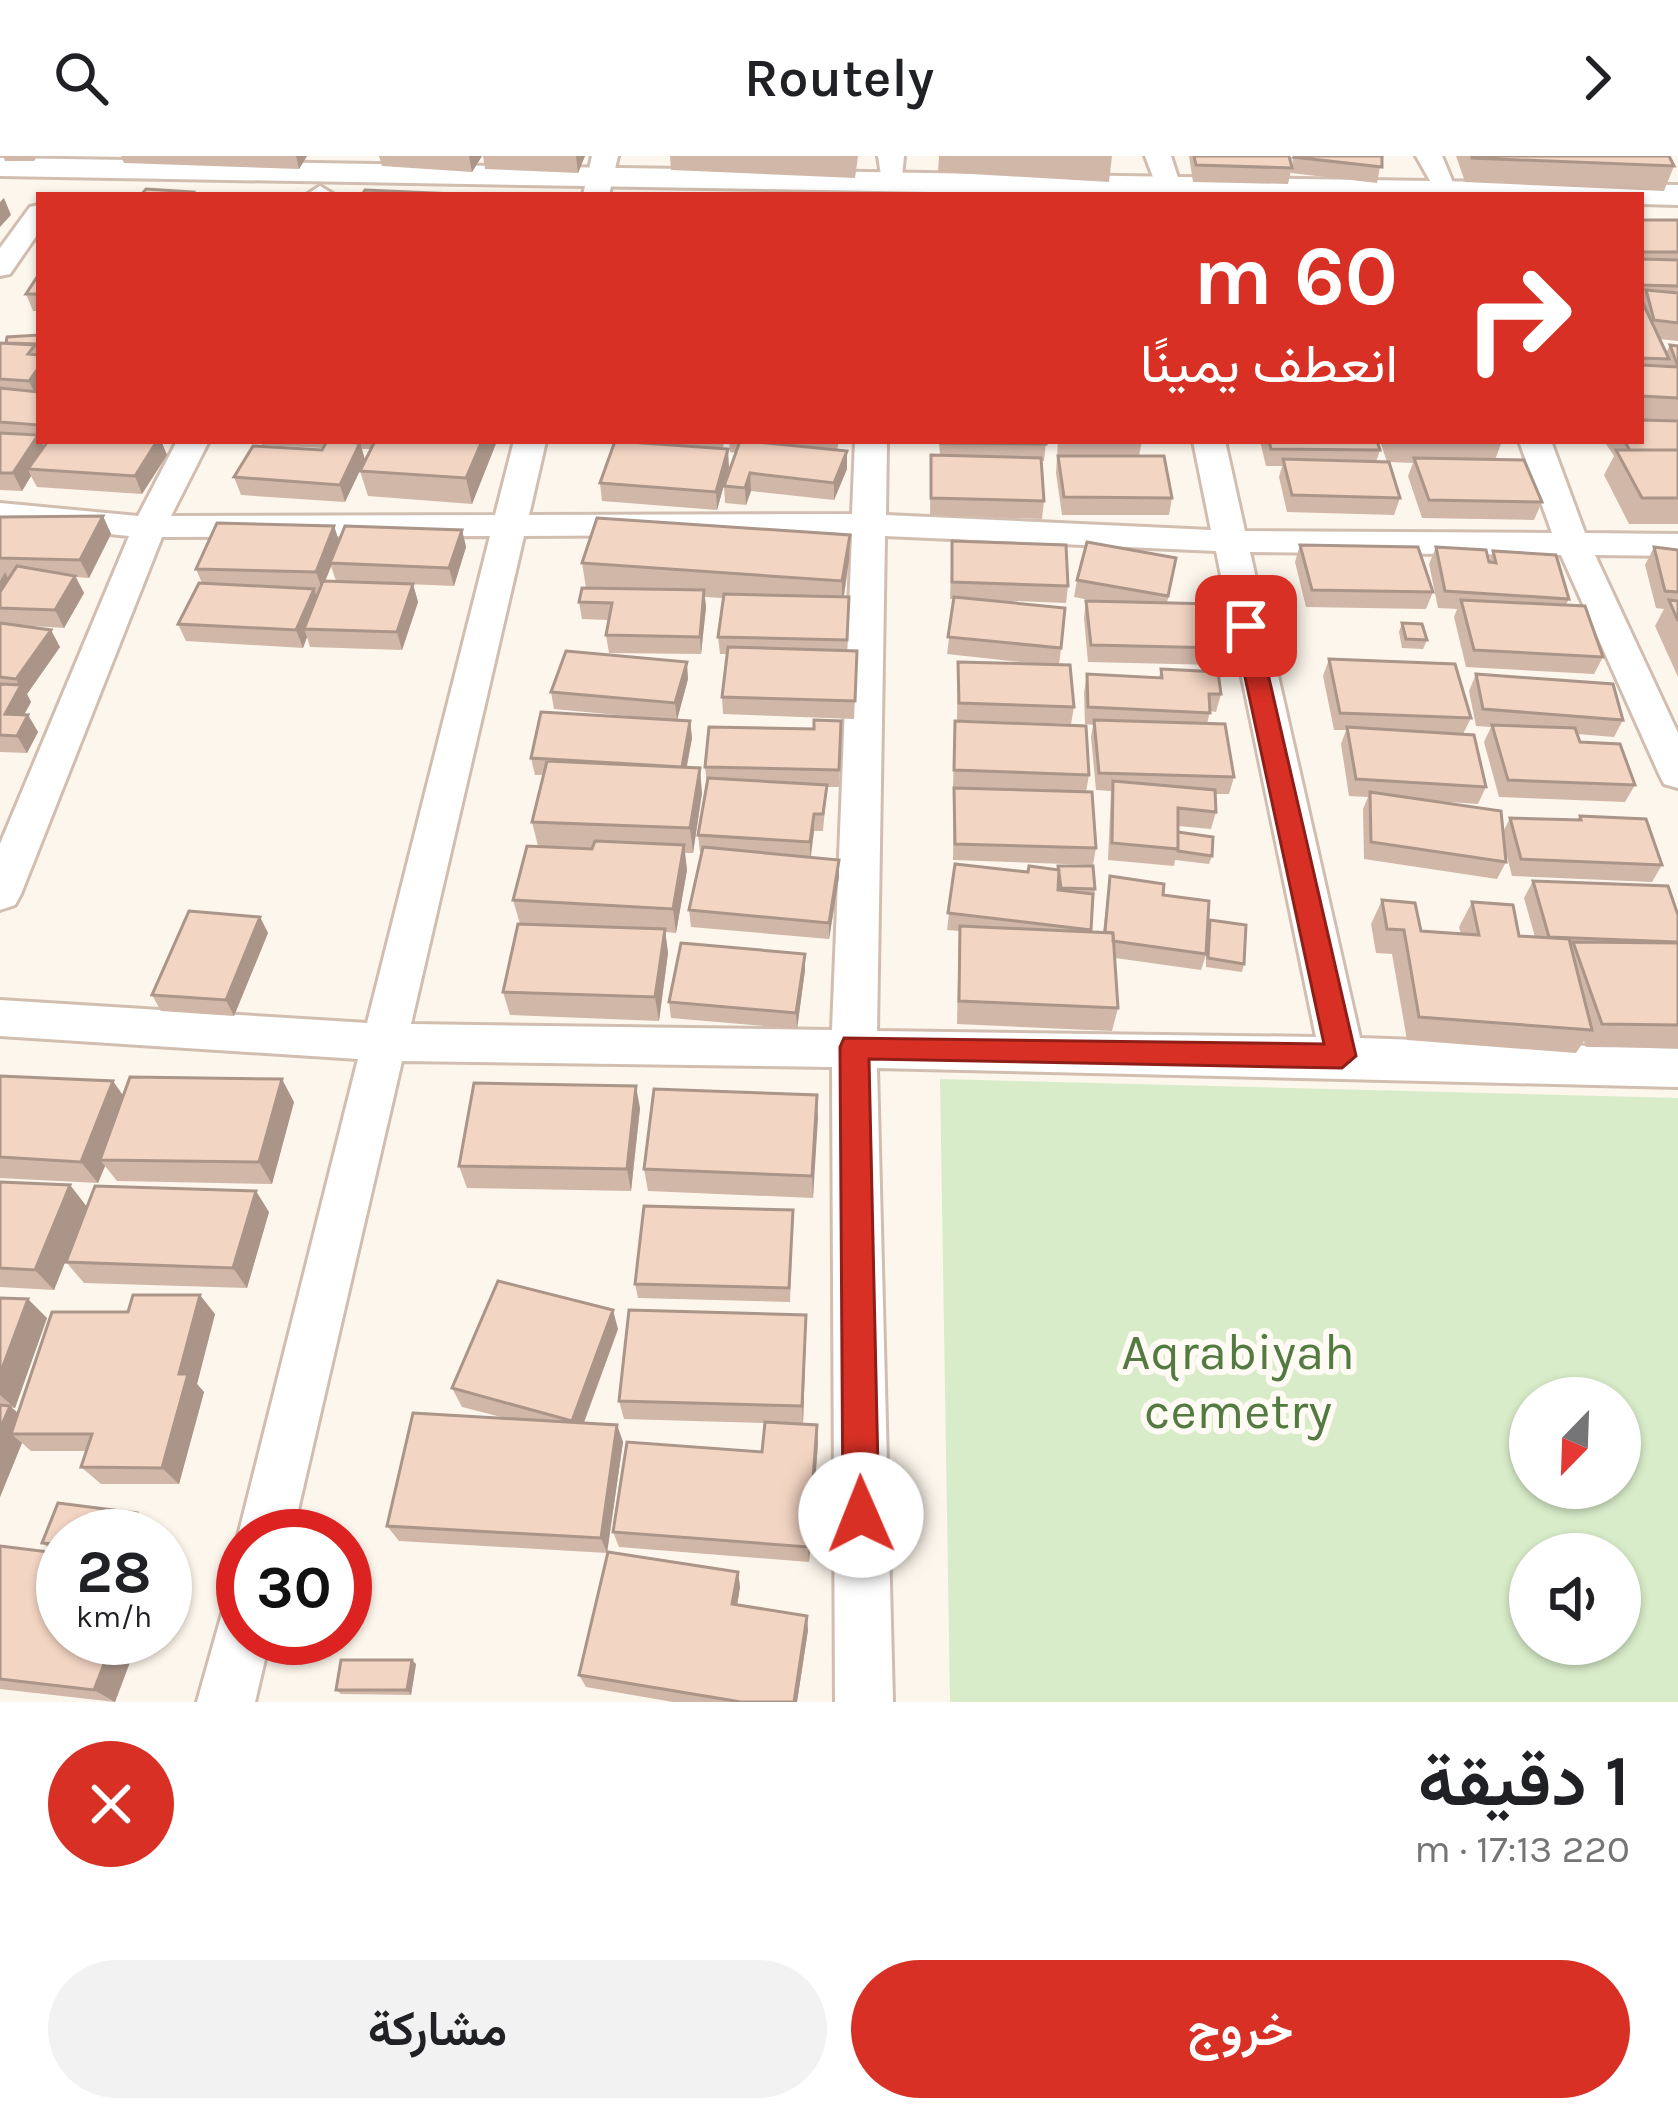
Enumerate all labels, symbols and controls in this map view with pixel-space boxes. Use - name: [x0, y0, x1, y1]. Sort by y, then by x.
- icon: search: [48, 45, 114, 111]
- icon: forward: [1564, 45, 1630, 111]
- text: Routely: [744, 46, 934, 110]
- text: 60 m: [1193, 227, 1398, 325]
- icon: right: [1440, 240, 1596, 396]
- text: انعطف يمينًا: [1140, 332, 1398, 396]
- pin: [1195, 575, 1297, 677]
- icon: arrive: [1213, 593, 1279, 659]
- park label: Aqrabiyah cemetry: [1121, 1322, 1355, 1441]
- north arrow: [1509, 1377, 1641, 1509]
- map controls: [1509, 1377, 1641, 1665]
- position arrow: [798, 1452, 924, 1578]
- speed limit sign: 30: [216, 1509, 372, 1665]
- button: sound: [1509, 1533, 1641, 1665]
- text: 28: [76, 1537, 152, 1607]
- text: km/h: [76, 1599, 152, 1635]
- text: 1 دقيقة: [1418, 1739, 1630, 1823]
- button: close: [48, 1741, 174, 1867]
- text: 220 m · 17:13: [1414, 1826, 1630, 1872]
- button: مشاركة: [48, 1960, 827, 2098]
- button: خروج: [851, 1960, 1630, 2098]

